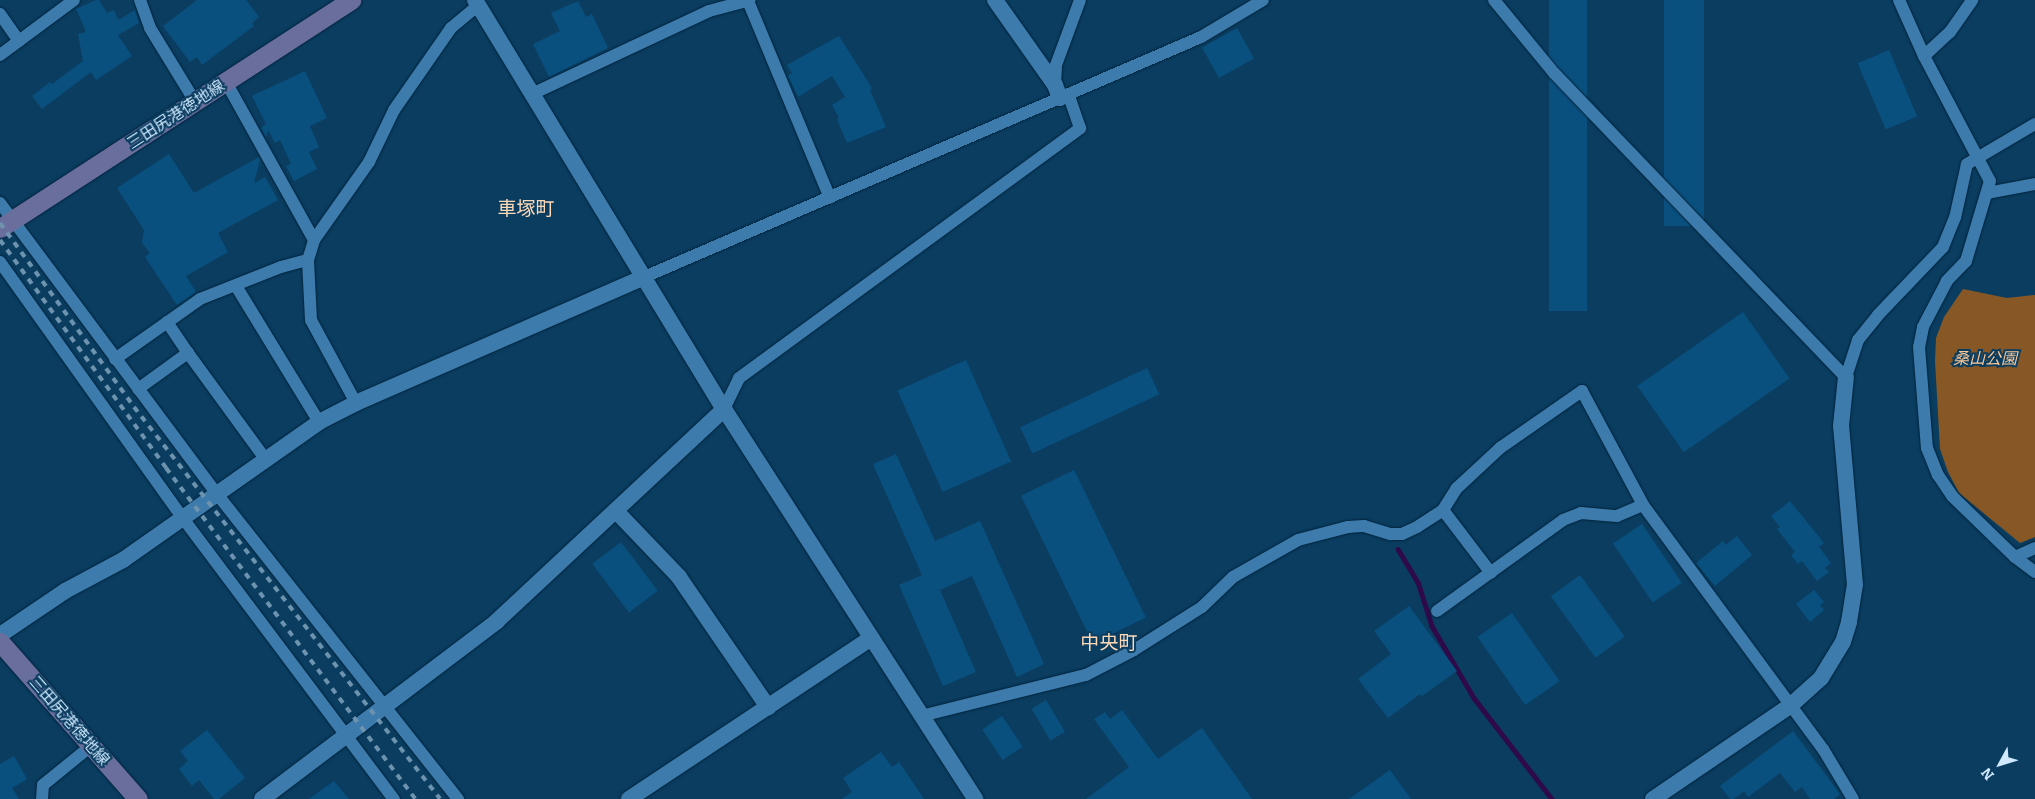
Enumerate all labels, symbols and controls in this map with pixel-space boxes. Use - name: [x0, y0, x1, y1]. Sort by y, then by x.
- street label: 三田尻港徳地線: [124, 76, 228, 154]
- district label: 車塚町: [498, 198, 554, 220]
- park label: 桑山公園: [1953, 349, 2017, 369]
- district label: 中央町: [1081, 632, 1137, 654]
- street label: 三田尻港徳地線: [25, 672, 113, 770]
- north arrow: [1975, 739, 2025, 789]
- text: N: [1978, 764, 1998, 783]

